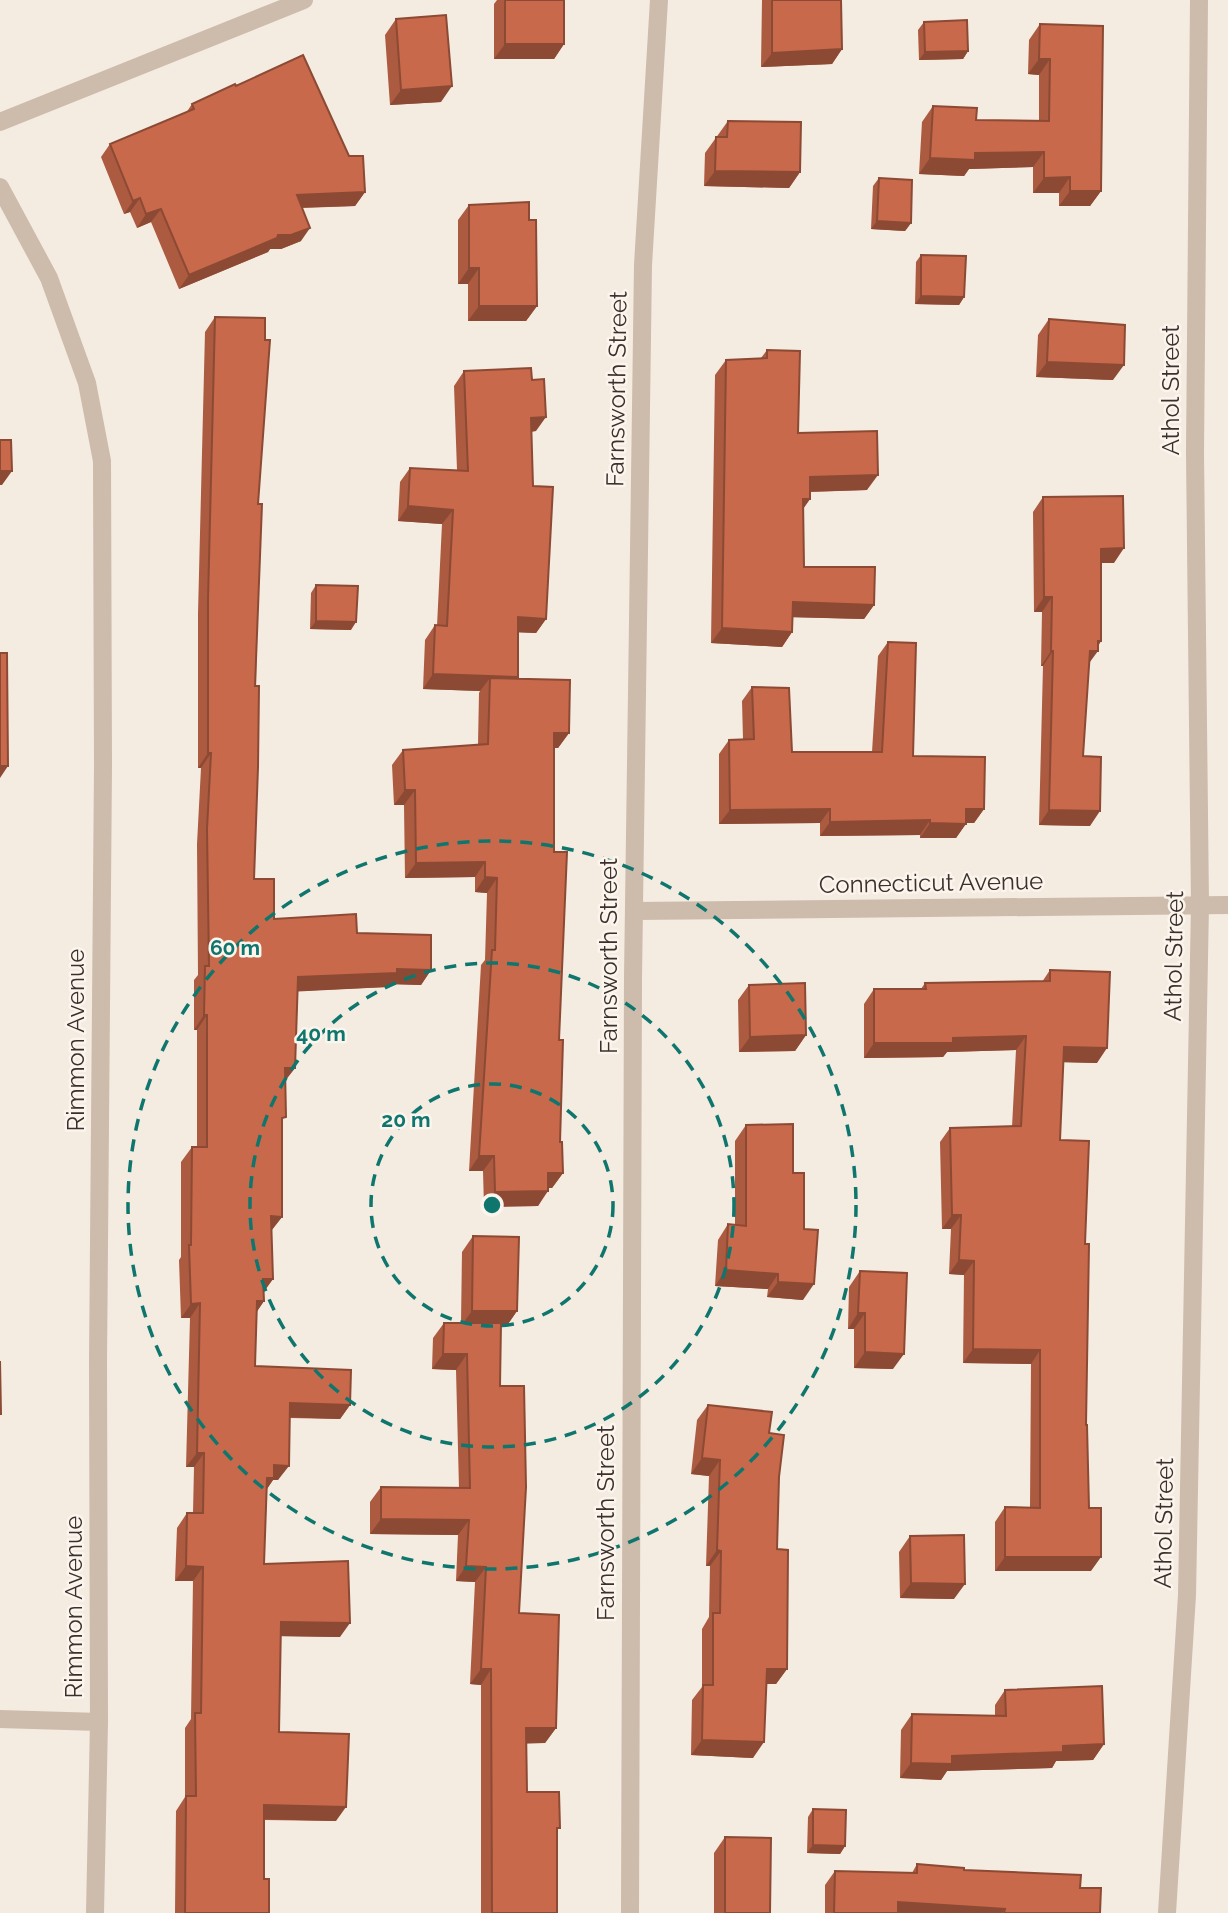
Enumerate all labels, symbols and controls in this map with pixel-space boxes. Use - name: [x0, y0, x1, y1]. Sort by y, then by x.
- street label: Farnsworth Street: [600, 291, 633, 487]
- street label: Athol Street: [1156, 325, 1185, 455]
- street label: Farnsworth Street: [594, 858, 623, 1054]
- street label: Connecticut Avenue: [819, 866, 1043, 899]
- street label: Athol Street: [1158, 890, 1189, 1021]
- text: 60 m: [210, 935, 260, 960]
- street label: Rimmon Avenue: [61, 949, 90, 1131]
- text: 40 m: [296, 1021, 346, 1046]
- text: 20 m: [381, 1107, 431, 1132]
- centre of rings: [480, 1193, 504, 1217]
- street label: Farnsworth Street: [591, 1425, 620, 1621]
- street label: Athol Street: [1148, 1457, 1179, 1588]
- street label: Rimmon Avenue: [59, 1516, 88, 1698]

